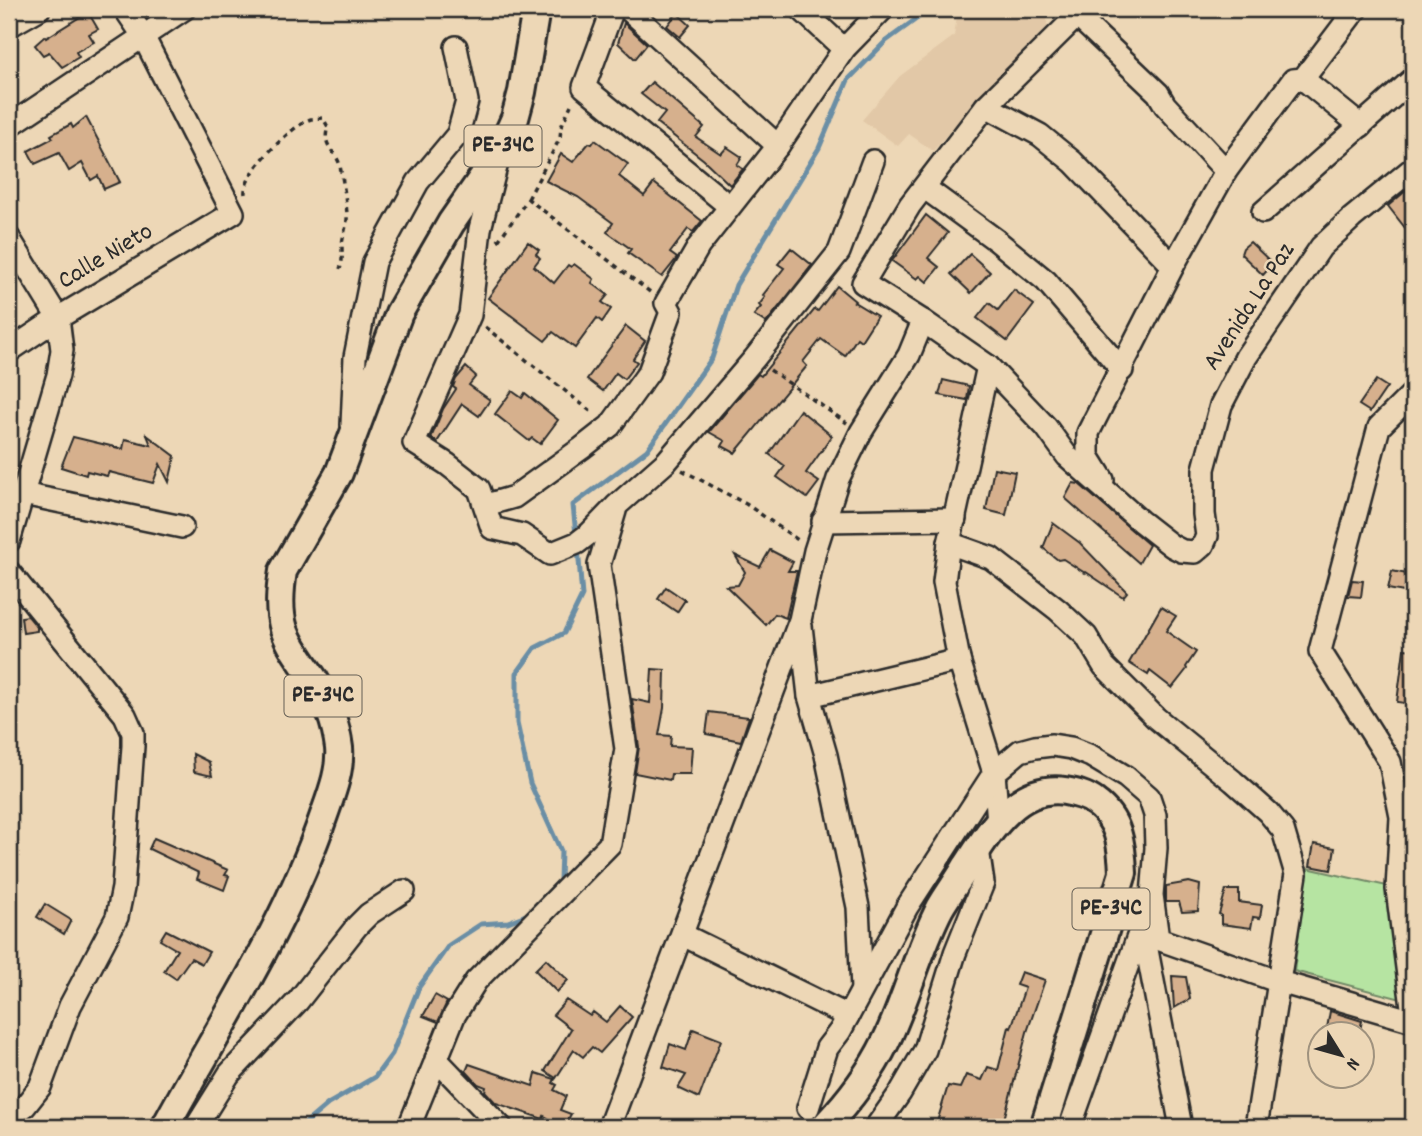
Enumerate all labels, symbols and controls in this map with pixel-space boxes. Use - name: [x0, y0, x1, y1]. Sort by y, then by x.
- road number: PE-34C: [464, 126, 542, 166]
- street label: Calle Nieto: [51, 214, 161, 300]
- street label: Avenida La Paz: [1195, 236, 1305, 378]
- road number: PE-34C: [284, 676, 362, 716]
- road number: PE-34C: [1072, 888, 1150, 930]
- north arrow: [1306, 1020, 1376, 1090]
- text: N: [1338, 1051, 1365, 1075]

